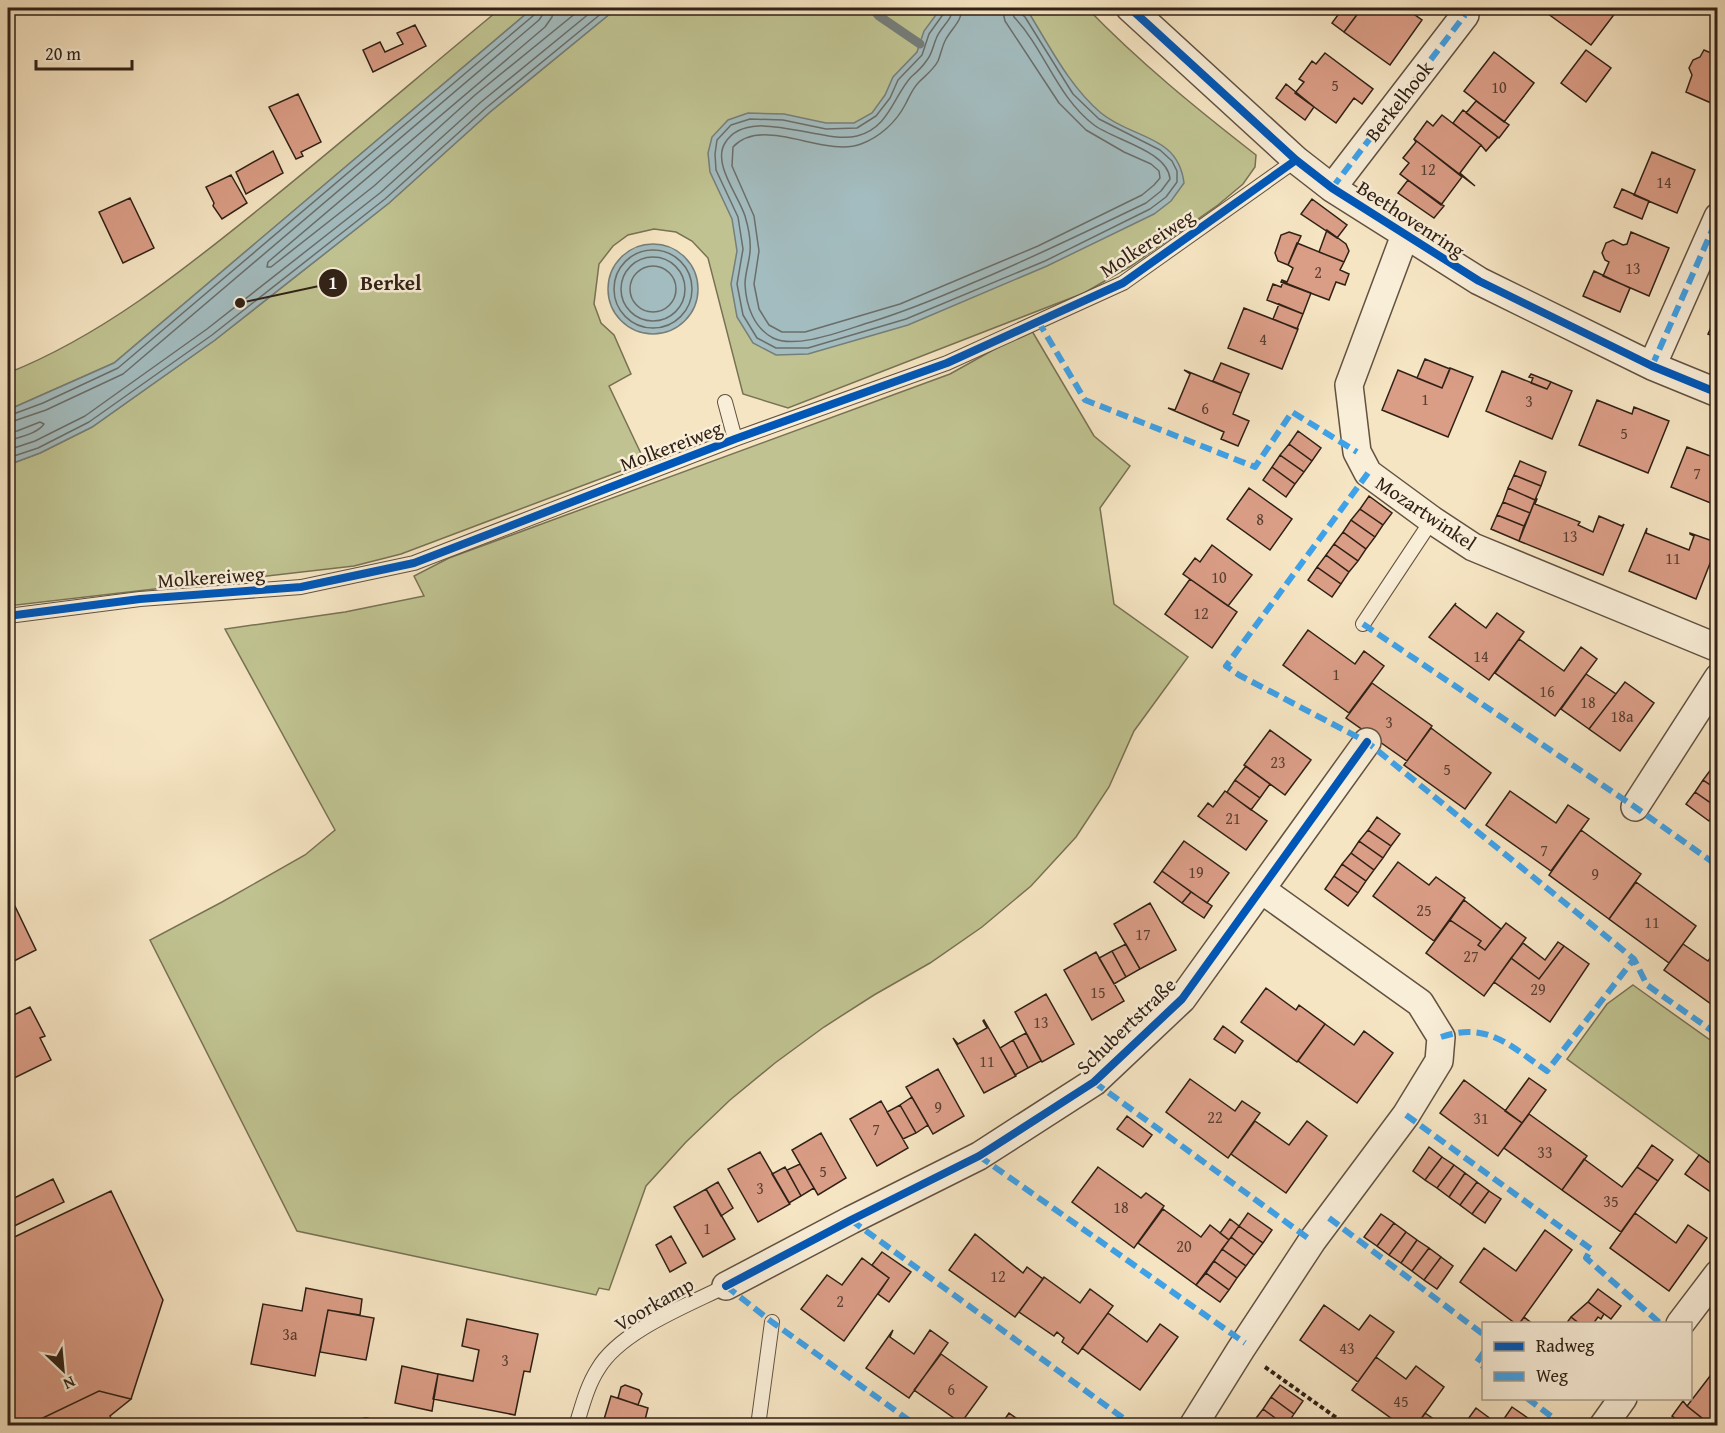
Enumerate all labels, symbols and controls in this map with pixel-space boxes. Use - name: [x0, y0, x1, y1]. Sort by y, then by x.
- scale bar: [36, 33, 132, 71]
- text: 20 m: [45, 40, 81, 67]
- street label: Berkelhook: [1358, 53, 1440, 147]
- house number: 5: [1331, 73, 1339, 97]
- house number: 10: [1491, 75, 1507, 99]
- house number: 12: [1420, 157, 1436, 181]
- house number: 14: [1656, 170, 1672, 194]
- street label: Beethovenring: [1352, 173, 1471, 264]
- street label: Molkereiweg: [1094, 201, 1200, 284]
- house number: 13: [1625, 256, 1641, 280]
- house number: 2: [1314, 260, 1322, 284]
- callout: Berkel: [318, 263, 433, 302]
- text: Berkel: [360, 267, 422, 298]
- text: 1: [328, 269, 338, 296]
- house number: 4: [1259, 327, 1267, 351]
- house number: 1: [1421, 387, 1429, 411]
- house number: 3: [1525, 389, 1533, 413]
- house number: 6: [1201, 396, 1209, 420]
- street label: Molkereiweg: [615, 413, 726, 478]
- house number: 5: [1620, 421, 1628, 445]
- house number: 7: [1693, 461, 1701, 485]
- street label: Mozartwinkel: [1370, 468, 1483, 557]
- house number: 8: [1256, 507, 1264, 531]
- house number: 13: [1562, 524, 1578, 548]
- house number: 11: [1665, 546, 1681, 570]
- street label: Molkereiweg: [156, 558, 266, 595]
- house number: 10: [1211, 565, 1227, 589]
- house number: 12: [1193, 601, 1209, 625]
- house number: 14: [1473, 644, 1489, 668]
- house number: 1: [1332, 662, 1340, 686]
- house number: 16: [1539, 679, 1555, 703]
- house number: 18: [1580, 690, 1596, 714]
- house number: 18a: [1611, 704, 1634, 728]
- house number: 3: [1385, 710, 1393, 734]
- house number: 23: [1270, 750, 1286, 774]
- house number: 5: [1443, 757, 1451, 781]
- house number: 21: [1225, 806, 1241, 830]
- house number: 7: [1540, 838, 1548, 862]
- house number: 19: [1188, 860, 1204, 884]
- house number: 9: [1591, 862, 1599, 886]
- house number: 25: [1416, 898, 1432, 922]
- house number: 11: [1644, 910, 1660, 934]
- house number: 17: [1135, 922, 1151, 946]
- house number: 27: [1463, 944, 1479, 968]
- street label: Schubertstraße: [1069, 970, 1182, 1081]
- house number: 29: [1530, 977, 1546, 1001]
- house number: 15: [1090, 980, 1106, 1004]
- house number: 13: [1033, 1010, 1049, 1034]
- house number: 11: [979, 1049, 995, 1073]
- house number: 9: [934, 1095, 942, 1119]
- house number: 22: [1207, 1105, 1223, 1129]
- house number: 31: [1473, 1106, 1489, 1130]
- house number: 7: [872, 1117, 880, 1141]
- house number: 33: [1537, 1140, 1553, 1164]
- house number: 5: [819, 1159, 827, 1183]
- house number: 3: [756, 1176, 764, 1200]
- house number: 35: [1603, 1189, 1619, 1213]
- house number: 18: [1113, 1195, 1129, 1219]
- house number: 1: [703, 1216, 711, 1240]
- house number: 20: [1176, 1234, 1192, 1258]
- house number: 12: [990, 1264, 1006, 1288]
- street label: Voorkamp: [609, 1269, 699, 1338]
- house number: 2: [836, 1289, 844, 1313]
- house number: 3a: [282, 1322, 298, 1346]
- legend: [1482, 1322, 1692, 1400]
- text: Radweg: [1536, 1332, 1594, 1359]
- house number: 43: [1339, 1336, 1355, 1360]
- north arrow: [33, 1340, 93, 1400]
- house number: 3: [501, 1348, 509, 1372]
- text: Weg: [1536, 1362, 1568, 1389]
- text: N: [59, 1370, 80, 1397]
- house number: 6: [947, 1377, 955, 1401]
- house number: 45: [1393, 1389, 1409, 1413]

